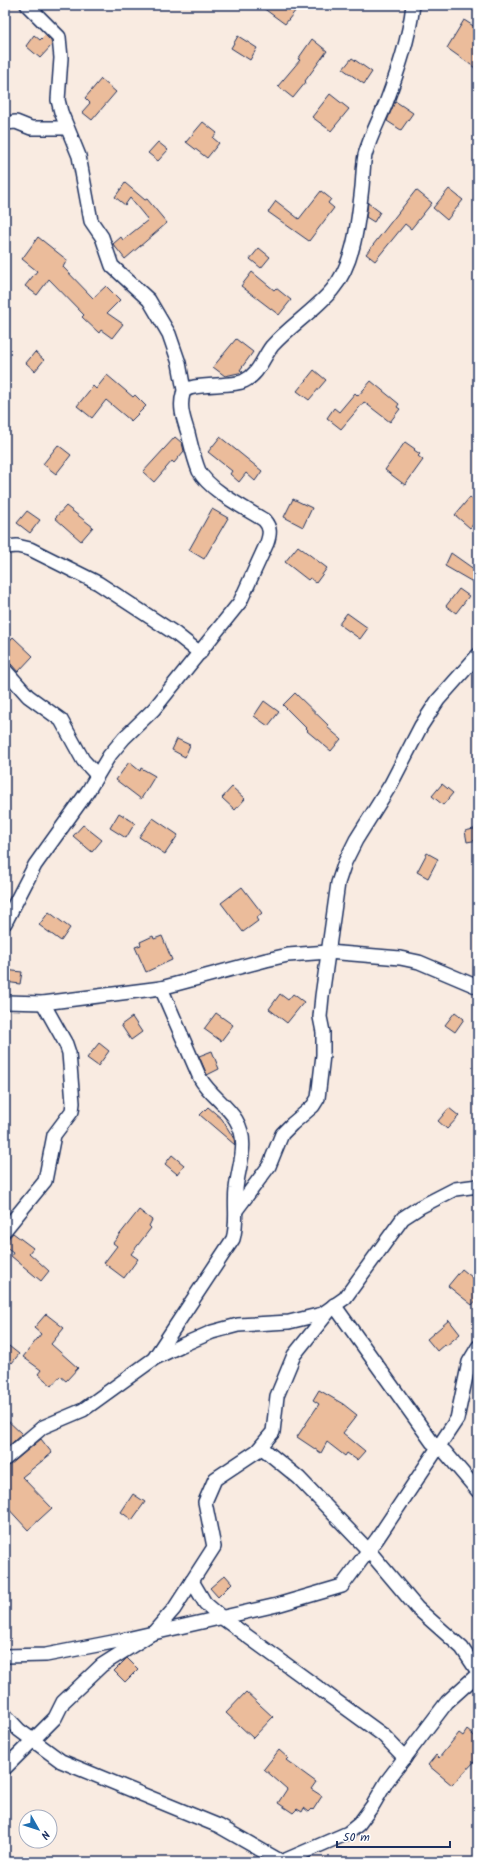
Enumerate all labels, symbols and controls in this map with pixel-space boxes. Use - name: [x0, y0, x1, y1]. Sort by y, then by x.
- north arrow: [18, 1809, 58, 1849]
- scale bar: [337, 1823, 450, 1849]
- text: N: [36, 1826, 54, 1843]
- text: 50 m: [343, 1828, 370, 1847]

